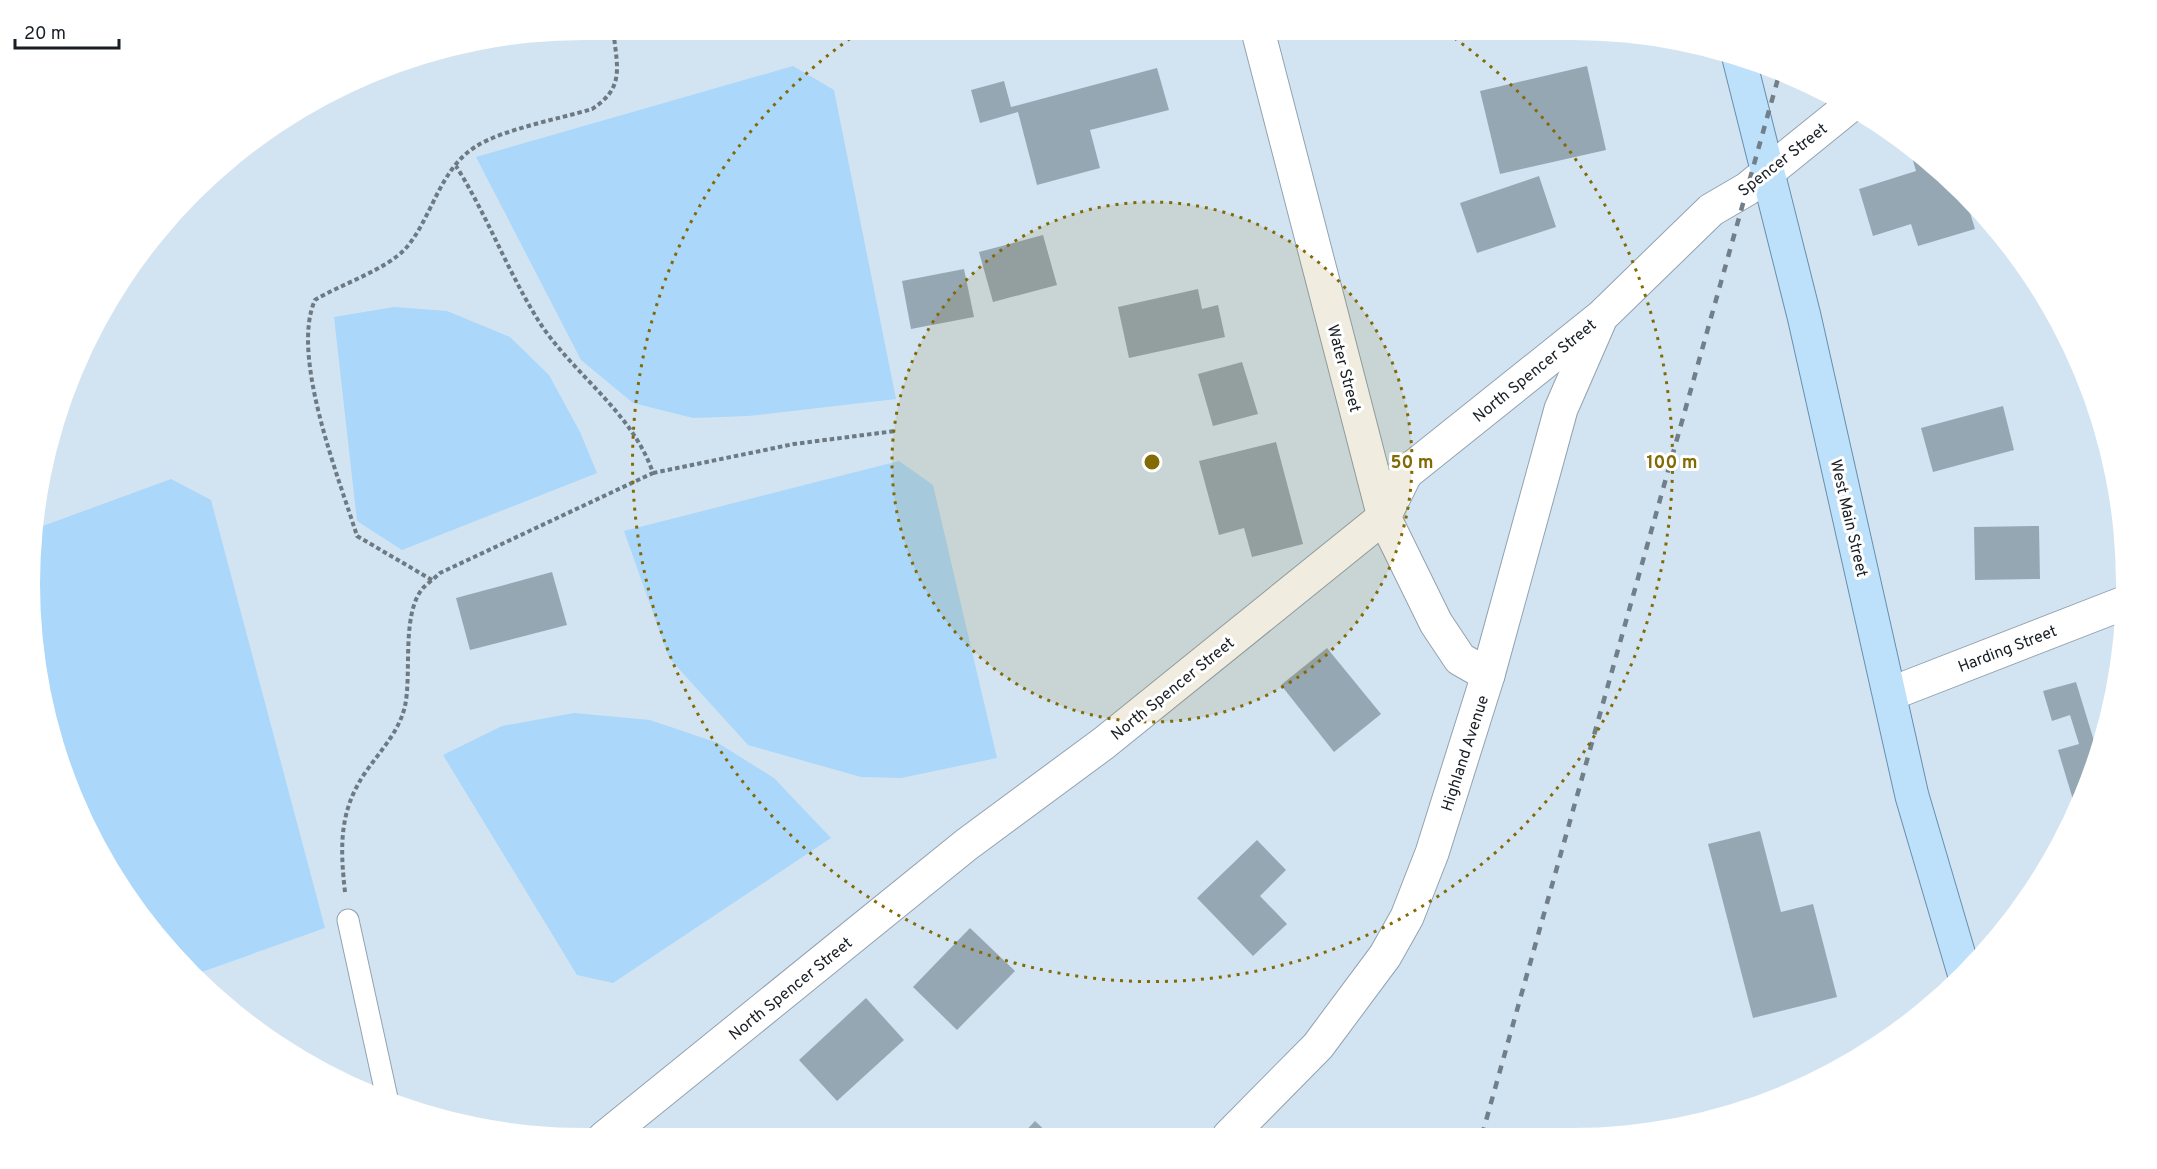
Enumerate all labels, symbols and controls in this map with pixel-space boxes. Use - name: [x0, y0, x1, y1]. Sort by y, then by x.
- scale bar: [15, 12, 118, 50]
- text: 20 m: [24, 23, 66, 46]
- street label: Spencer Street: [1735, 120, 1832, 202]
- street label: North Spencer Street: [1470, 316, 1601, 427]
- street label: Water Street: [1322, 323, 1364, 415]
- centre of rings: [1142, 452, 1162, 472]
- text: 50 m: [1390, 452, 1434, 475]
- text: 100 m: [1646, 452, 1698, 475]
- street label: West Main Street: [1825, 458, 1871, 579]
- street label: Harding Street: [1955, 622, 2060, 678]
- street label: North Spencer Street: [1108, 634, 1239, 745]
- street label: Highland Avenue: [1438, 693, 1494, 814]
- street label: North Spencer Street: [726, 934, 857, 1045]

